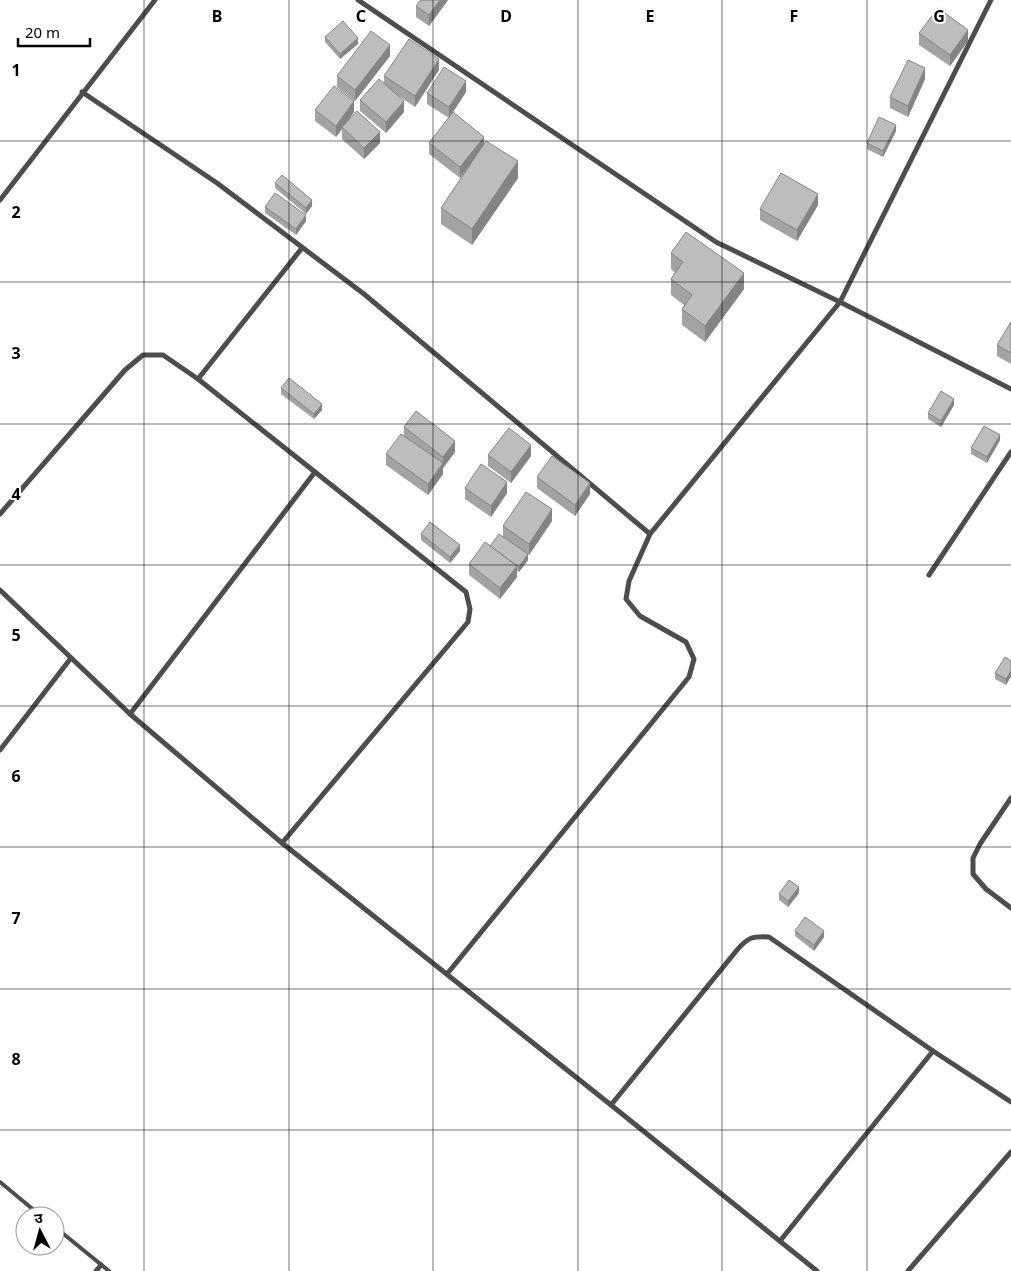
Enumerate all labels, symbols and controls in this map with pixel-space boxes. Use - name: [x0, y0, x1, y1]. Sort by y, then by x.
- text: B: [212, 5, 222, 27]
- text: C: [356, 5, 366, 27]
- text: D: [500, 5, 512, 27]
- text: E: [646, 5, 655, 27]
- text: F: [790, 5, 798, 27]
- text: G: [933, 5, 945, 27]
- scale bar: [18, 15, 90, 47]
- text: 20 m: [25, 22, 60, 42]
- text: 1: [11, 59, 21, 81]
- text: 2: [11, 201, 21, 223]
- text: 3: [11, 342, 21, 364]
- text: 4: [11, 483, 21, 505]
- text: 5: [11, 624, 21, 646]
- text: 6: [11, 765, 21, 787]
- text: 7: [11, 907, 21, 929]
- text: 8: [11, 1048, 21, 1070]
- north arrow: [15, 1206, 65, 1256]
- text: उ: [34, 1208, 44, 1227]

